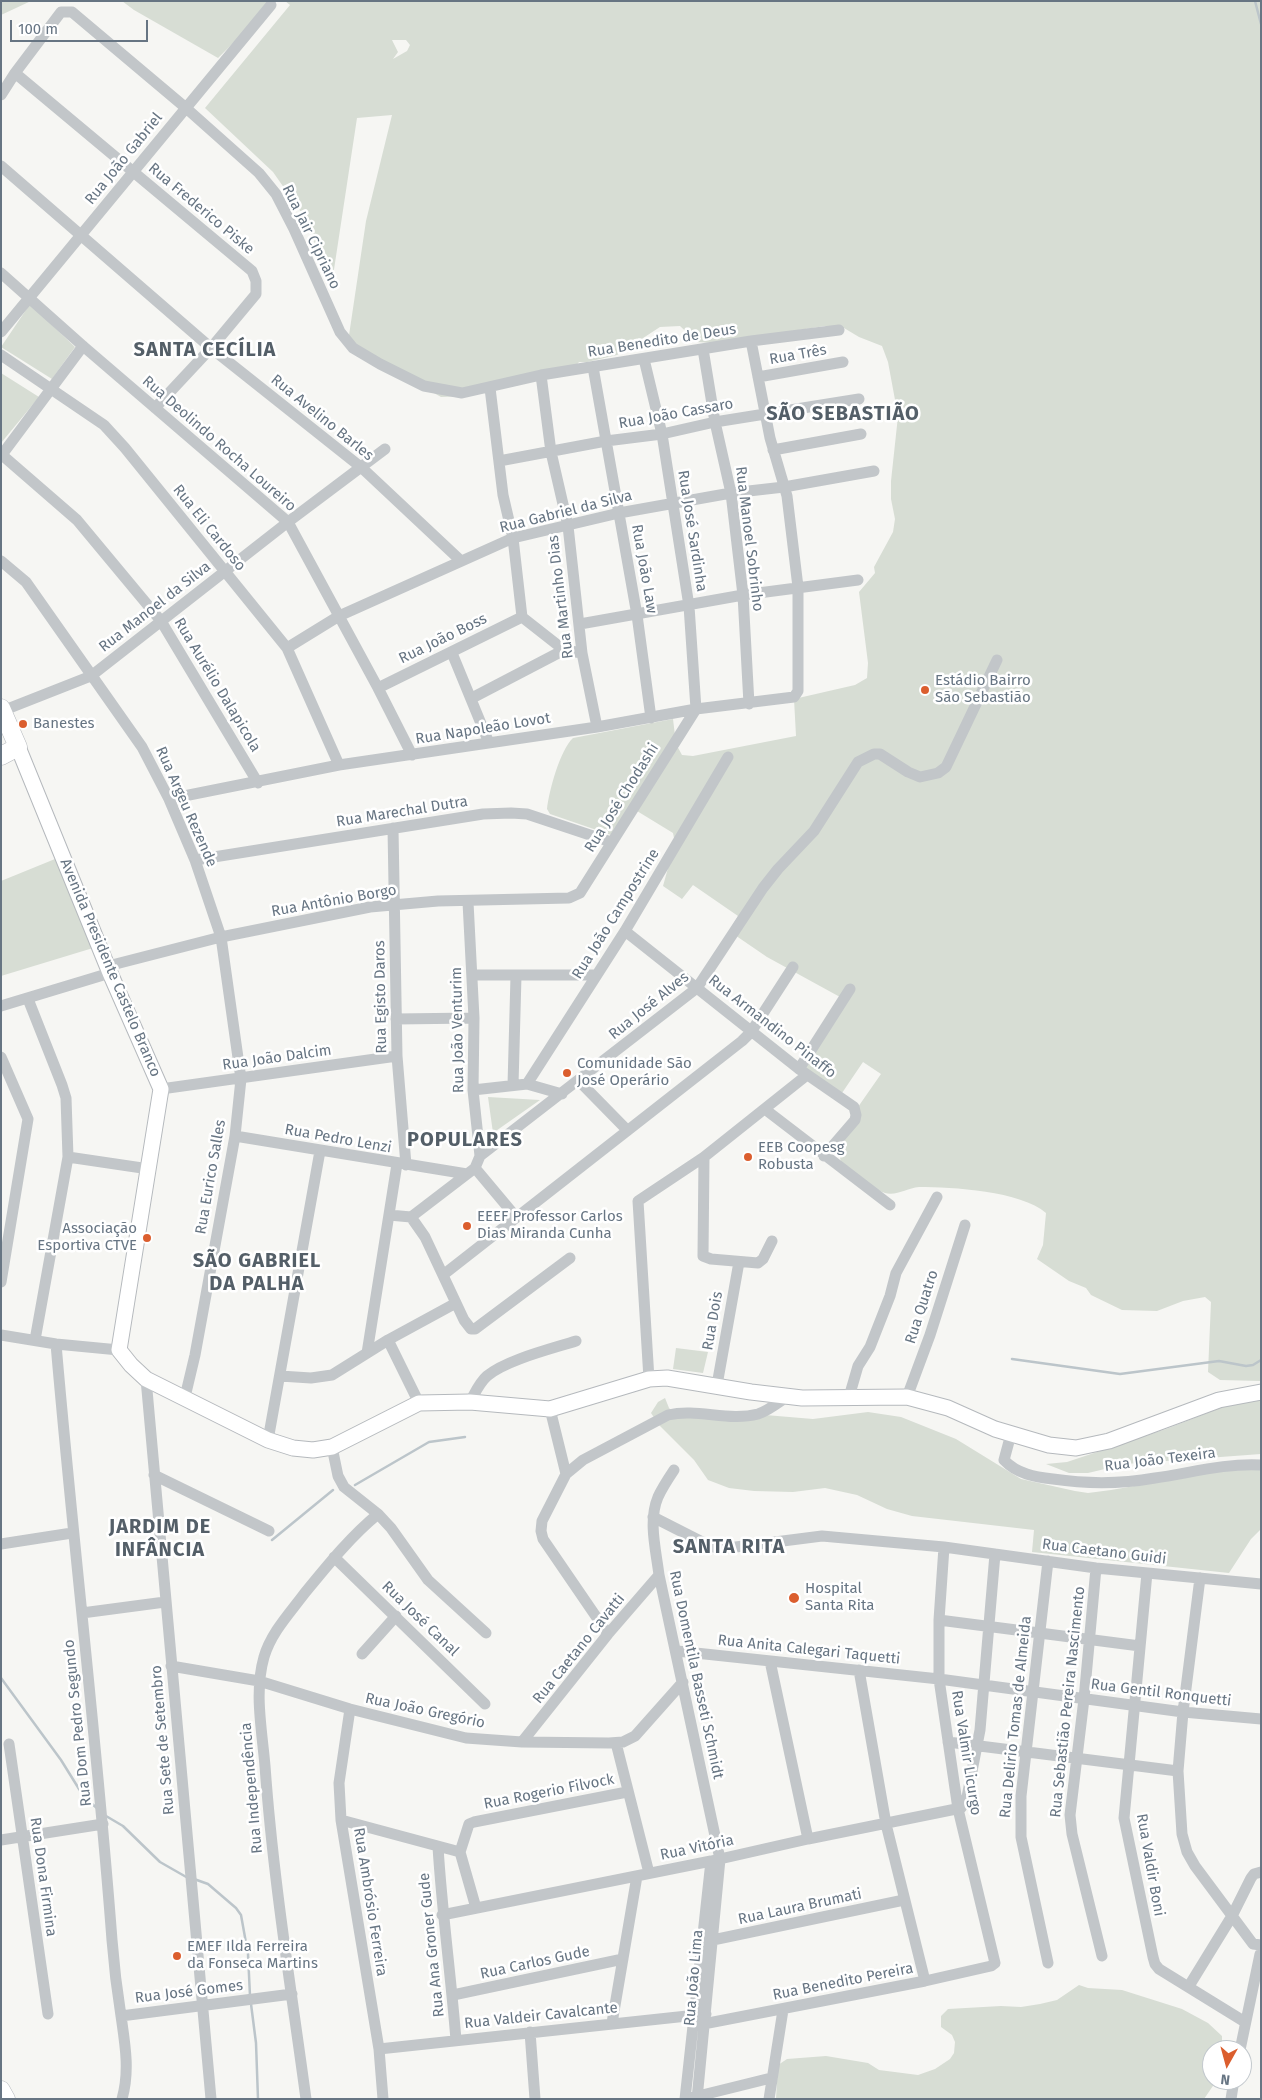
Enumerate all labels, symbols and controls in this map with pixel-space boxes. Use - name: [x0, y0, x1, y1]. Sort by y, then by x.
- scale bar: [12, 10, 150, 42]
- text: 100 m: [18, 20, 58, 38]
- street label: Rua João Gabriel: [81, 109, 167, 209]
- street label: Rua Frederico Piske: [144, 159, 258, 259]
- street label: Rua Jair Cipriano: [278, 182, 344, 292]
- street label: Rua Benedito de Deus: [587, 320, 737, 362]
- district label: SANTA CECÍLIA: [132, 338, 278, 362]
- street label: Rua Três: [768, 341, 828, 369]
- street label: Rua Avelino Barles: [267, 371, 377, 465]
- street label: Rua Deolindo Rocha Loureiro: [138, 372, 300, 516]
- street label: Rua João Cassaro: [617, 395, 735, 433]
- district label: SÃO SEBASTIÃO: [765, 402, 921, 426]
- street label: Rua Manoel Sobrinho: [731, 465, 767, 613]
- street label: Rua José Sardinha: [673, 469, 711, 593]
- street label: Rua Eli Cardoso: [169, 481, 249, 575]
- street label: Rua Gabriel da Silva: [498, 487, 634, 537]
- street label: Rua João Law: [627, 523, 661, 615]
- street label: Rua Martinho Dias: [544, 534, 578, 660]
- street label: Rua Manoel da Silva: [96, 558, 214, 656]
- street label: Rua João Boss: [396, 610, 490, 668]
- street label: Rua Aurélio Dalapicola: [170, 615, 264, 755]
- place label: Estádio Bairro São Sebastião: [935, 672, 1031, 707]
- marker: Estádio Bairro São Sebastião: [919, 684, 931, 696]
- street label: Rua Napoleão Lovot: [414, 709, 552, 749]
- place label: Banestes: [33, 715, 95, 733]
- marker: Banestes: [17, 718, 29, 730]
- street label: Rua José Chodashi: [581, 740, 663, 856]
- street label: Rua Argeu Rezende: [151, 744, 221, 870]
- street label: Rua Marechal Dutra: [335, 793, 469, 831]
- street label: Rua João Campostrine: [569, 845, 663, 983]
- street label: Avenida Presidente Castelo Branco: [56, 856, 164, 1080]
- street label: Rua Antônio Borgo: [270, 881, 398, 921]
- street label: Rua Egisto Daros: [371, 940, 391, 1054]
- street label: Rua João Venturim: [448, 967, 468, 1093]
- street label: Rua José Alves: [605, 968, 693, 1044]
- street label: Rua Armandino Pinaffo: [704, 971, 840, 1083]
- street label: Rua João Dalcim: [221, 1041, 333, 1075]
- place label: Comunidade São José Operário: [577, 1055, 692, 1090]
- marker: Comunidade São José Operário: [561, 1067, 573, 1079]
- street label: Rua Eurico Salles: [192, 1118, 230, 1236]
- street label: Rua Pedro Lenzi: [283, 1121, 393, 1157]
- district label: POPULARES: [406, 1128, 524, 1152]
- place label: EEB Coopesg Robusta: [758, 1139, 845, 1174]
- marker: EEB Coopesg Robusta: [742, 1151, 754, 1163]
- place label: EEEF Professor Carlos Dias Miranda Cunha: [477, 1208, 623, 1243]
- place label: Associação Esportiva CTVE: [37, 1220, 137, 1255]
- marker: EEEF Professor Carlos Dias Miranda Cunha: [461, 1220, 473, 1232]
- marker: Associação Esportiva CTVE: [141, 1232, 153, 1244]
- district label: SÃO GABRIEL DA PALHA: [191, 1249, 323, 1296]
- street label: Rua Quatro: [902, 1268, 942, 1346]
- street label: Rua Dois: [699, 1290, 727, 1352]
- street label: Rua João Texeira: [1103, 1444, 1217, 1476]
- district label: JARDIM DE INFÂNCIA: [108, 1515, 212, 1562]
- district label: SANTA RITA: [671, 1535, 787, 1559]
- street label: Rua Caetano Guidi: [1041, 1535, 1167, 1569]
- street label: Rua Domentila Basseti Schmidt: [665, 1569, 727, 1781]
- street label: Rua José Canal: [378, 1578, 462, 1660]
- place label: Hospital Santa Rita: [805, 1580, 874, 1615]
- street label: Rua Sebastião Pereira Nascimento: [1047, 1585, 1089, 1819]
- street label: Rua Caetano Cavatti: [529, 1590, 629, 1708]
- marker: Hospital Santa Rita: [787, 1591, 801, 1605]
- street label: Rua Delirio Tomas de Almeida: [996, 1615, 1036, 1819]
- street label: Rua Anita Calegari Taquetti: [717, 1631, 901, 1669]
- street label: Rua Dom Pedro Segundo: [60, 1639, 96, 1807]
- street label: Rua Sete de Setembro: [147, 1664, 179, 1816]
- street label: Rua Gentil Ronquetti: [1090, 1675, 1232, 1711]
- street label: Rua Valmir Licurgo: [947, 1689, 985, 1817]
- street label: Rua João Gregório: [363, 1690, 487, 1732]
- street label: Rua Independência: [237, 1722, 267, 1854]
- street label: Rua Rogerio Filvock: [482, 1771, 616, 1813]
- street label: Rua Valdir Boni: [1132, 1812, 1168, 1918]
- street label: Rua Dona Firmina: [26, 1816, 60, 1938]
- street label: Rua Ambrósio Ferreira: [349, 1826, 391, 1978]
- street label: Rua Vitória: [659, 1831, 735, 1865]
- street label: Rua Ana Groner Gude: [415, 1872, 449, 2018]
- street label: Rua Laura Brumati: [737, 1885, 863, 1929]
- street label: Rua João Lima: [681, 1929, 707, 2027]
- place label: EMEF Ilda Ferreira da Fonseca Martins: [187, 1938, 318, 1973]
- street label: Rua Carlos Gude: [479, 1943, 591, 1983]
- marker: EMEF Ilda Ferreira da Fonseca Martins: [171, 1950, 183, 1962]
- street label: Rua Benedito Pereira: [771, 1960, 915, 2004]
- street label: Rua José Gomes: [134, 1976, 244, 2008]
- street label: Rua Valdeir Cavalcante: [463, 1999, 619, 2033]
- north arrow: [1202, 2040, 1252, 2090]
- text: N: [1220, 2070, 1231, 2088]

